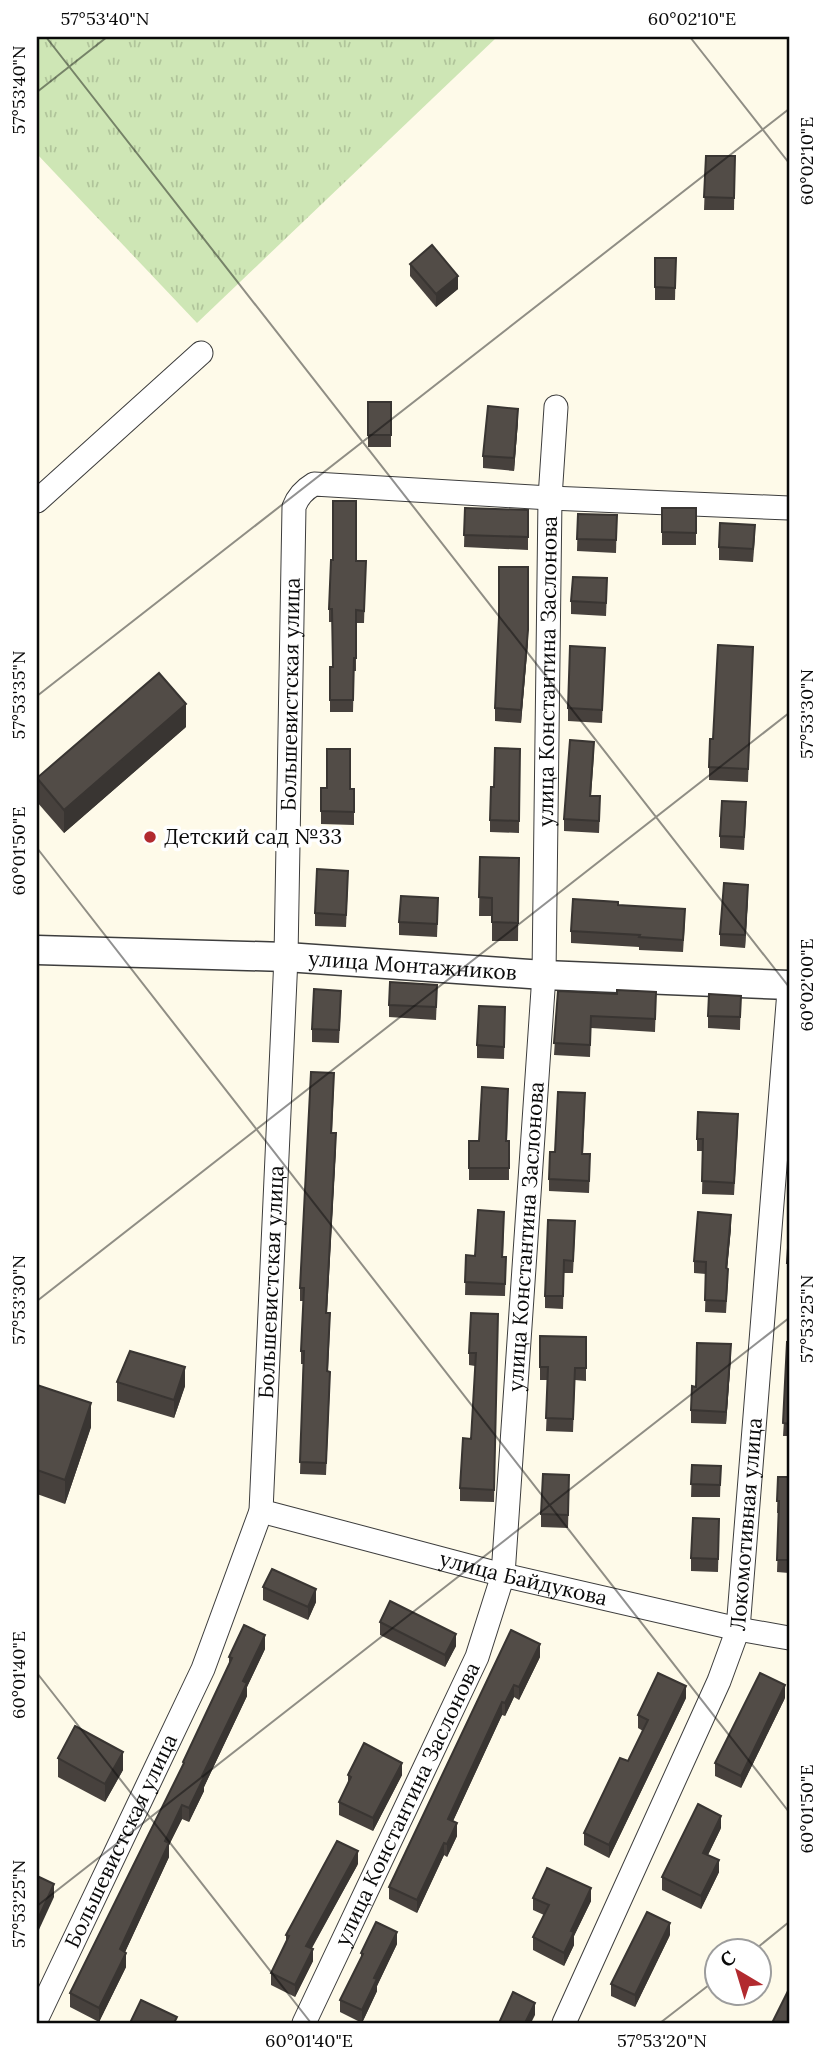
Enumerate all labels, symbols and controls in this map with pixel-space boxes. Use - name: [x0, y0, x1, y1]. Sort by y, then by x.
- text: 57°53'40"N: [60, 7, 150, 30]
- text: 60°02'10"E: [648, 7, 736, 30]
- text: 57°53'40"N: [7, 45, 30, 135]
- text: 60°02'10"E: [795, 117, 818, 205]
- street label: улица Константина Заслонова: [532, 516, 563, 827]
- street label: Большевистская улица: [275, 577, 306, 811]
- text: 57°53'35"N: [7, 651, 30, 739]
- text: 57°53'30"N: [795, 669, 818, 759]
- text: 60°01'50"E: [7, 807, 30, 895]
- place label: Детский сад №33: [164, 823, 342, 850]
- marker: Детский сад №33: [142, 829, 158, 845]
- text: 60°02'00"E: [795, 938, 818, 1032]
- street label: улица Монтажников: [308, 945, 518, 986]
- street label: улица Константина Заслонова: [502, 1081, 550, 1392]
- street label: Большевистская улица: [252, 1164, 290, 1399]
- text: 57°53'30"N: [7, 1255, 30, 1345]
- text: 57°53'25"N: [795, 1275, 818, 1363]
- street label: Локомотивная улица: [724, 1416, 768, 1632]
- street label: улица Байдукова: [437, 1545, 610, 1612]
- text: 60°01'40"E: [7, 1631, 30, 1719]
- street label: улица Константина Заслонова: [328, 1658, 486, 1950]
- street label: Большевистская улица: [58, 1729, 183, 1952]
- text: 60°01'50"E: [795, 1765, 818, 1853]
- text: 57°53'25"N: [7, 1860, 30, 1948]
- north arrow: [704, 1938, 774, 2008]
- text: С: [715, 1945, 740, 1972]
- text: 60°01'40"E: [265, 2029, 353, 2052]
- text: 57°53'20"N: [617, 2029, 707, 2052]

